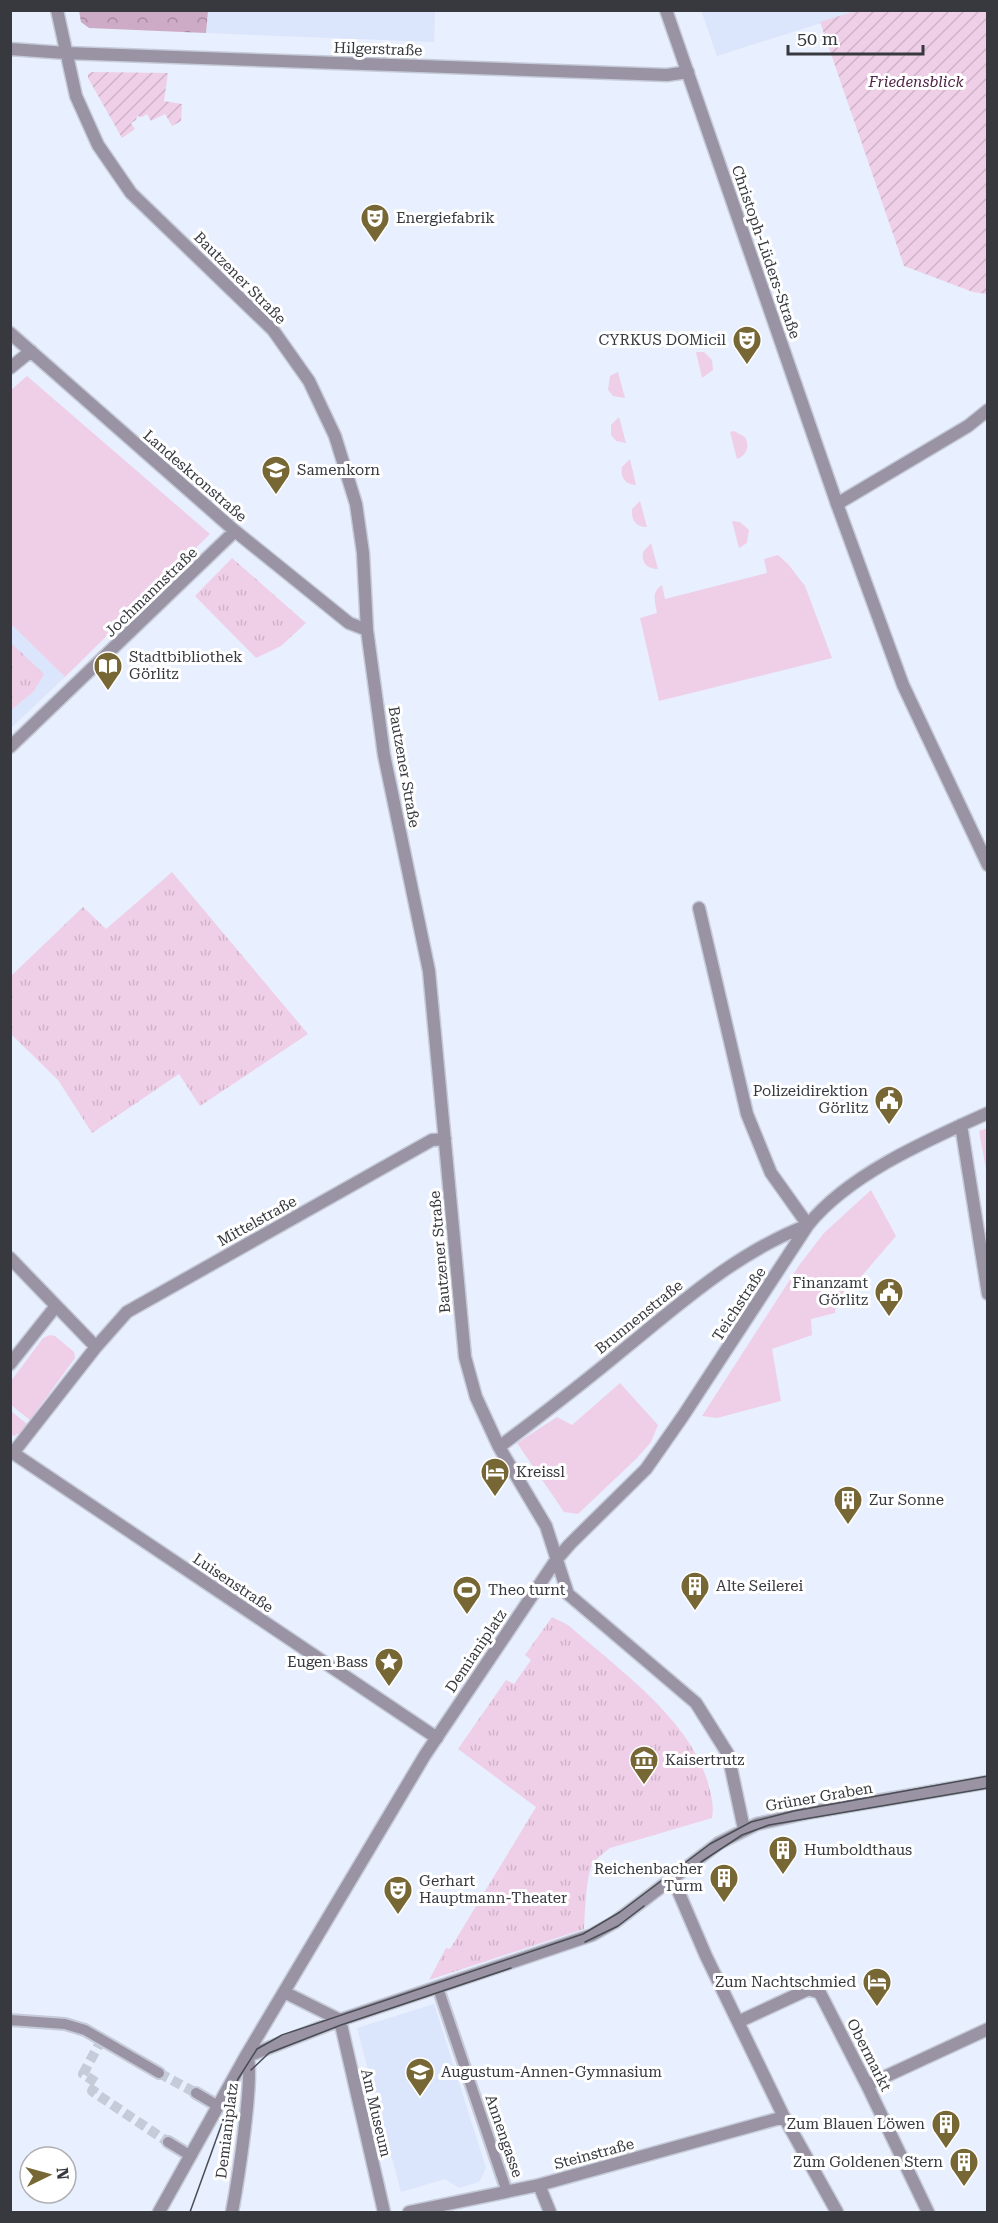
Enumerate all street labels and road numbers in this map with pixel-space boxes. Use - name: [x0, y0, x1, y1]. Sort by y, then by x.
- street label: Hilgerstraße: [333, 38, 423, 60]
- street label: Christoph-Lüders-Straße: [728, 163, 804, 341]
- street label: Bautzener Straße: [190, 228, 290, 328]
- street label: Landeskronstraße: [140, 426, 250, 526]
- street label: Jochmannstraße: [101, 543, 201, 641]
- street label: Bautzener Straße: [384, 705, 424, 829]
- street label: Bautzener Straße: [426, 1190, 454, 1314]
- street label: Mittelstraße: [214, 1192, 300, 1250]
- street label: Teichstraße: [708, 1264, 770, 1344]
- street label: Brunnenstraße: [592, 1276, 686, 1358]
- street label: Luisenstraße: [189, 1550, 277, 1616]
- street label: Demianiplatz: [442, 1606, 510, 1696]
- street label: Grüner Graben: [764, 1779, 874, 1815]
- street label: Obermarkt: [843, 2016, 895, 2095]
- street label: Am Museum: [357, 2067, 395, 2159]
- street label: Demianiplatz: [212, 2082, 242, 2180]
- street label: Annengasse: [481, 2092, 527, 2180]
- street label: Steinstraße: [552, 2135, 636, 2173]

